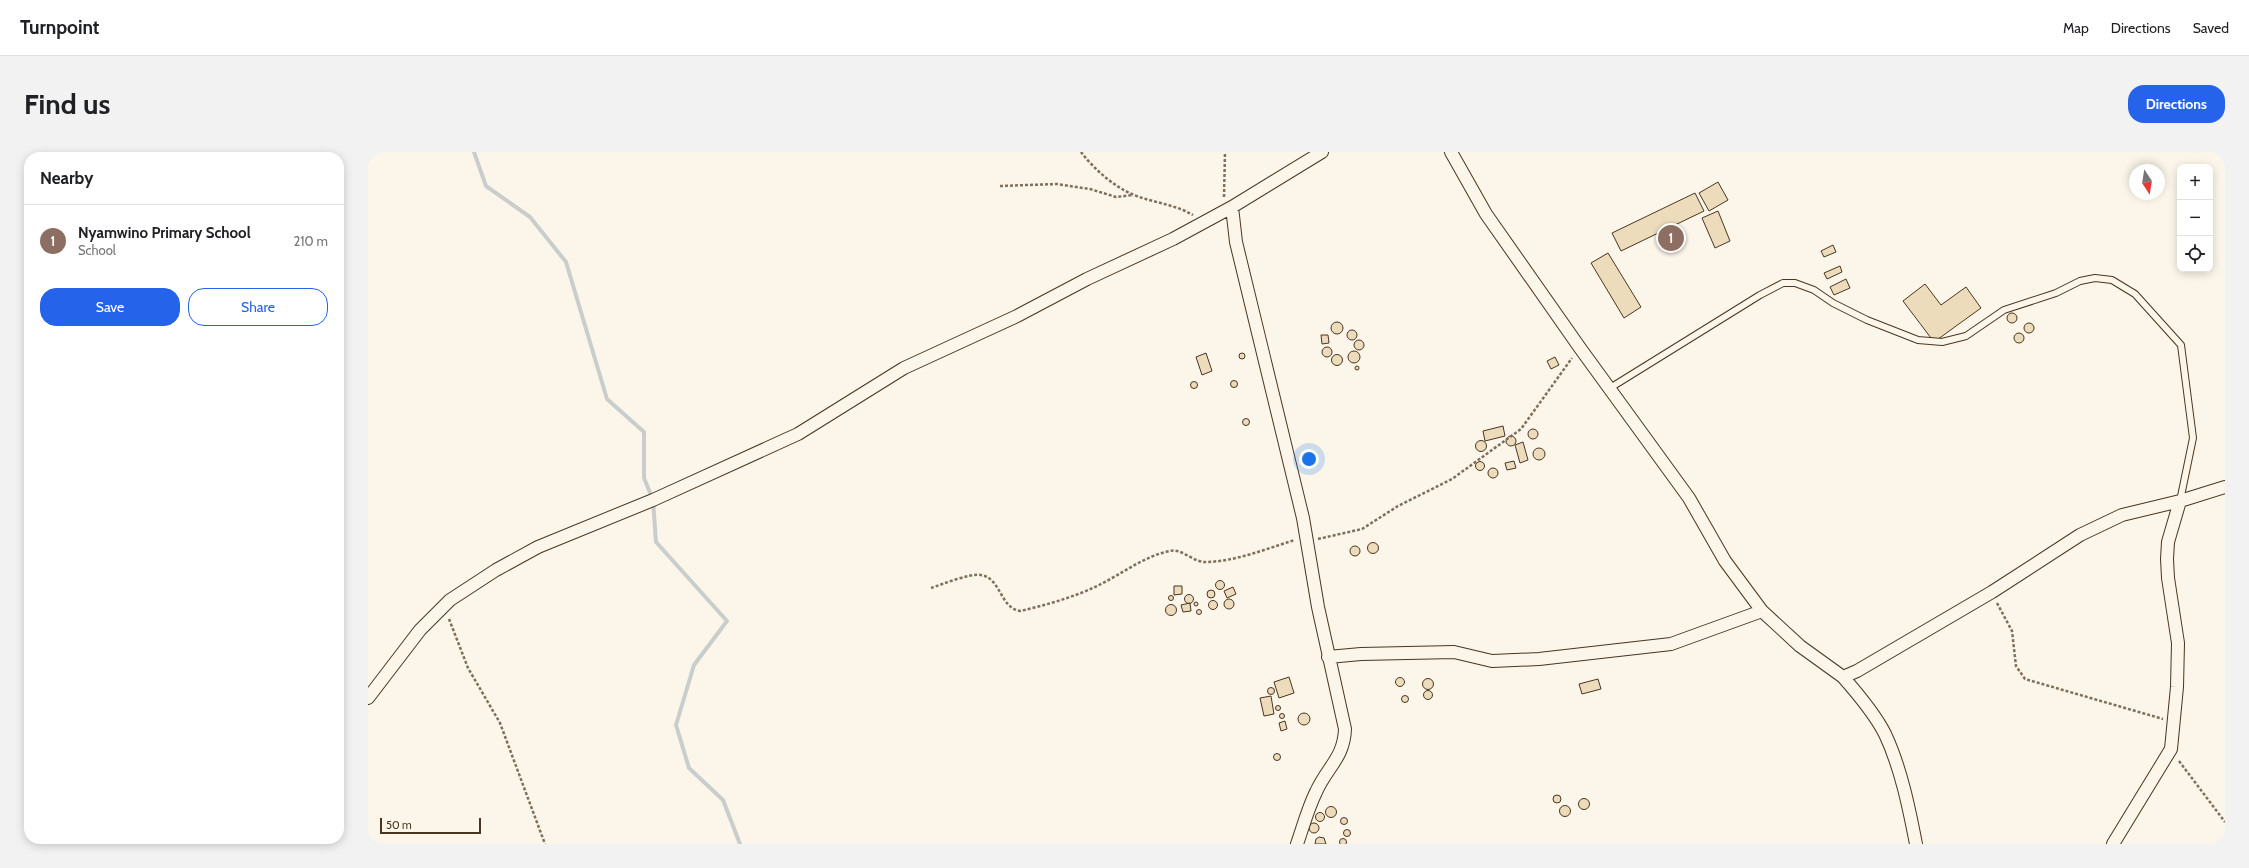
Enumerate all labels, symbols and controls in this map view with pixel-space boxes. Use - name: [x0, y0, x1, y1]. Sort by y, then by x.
- text: Turnpoint: [20, 16, 99, 39]
- text: Map: [2063, 19, 2089, 37]
- text: Directions: [2111, 19, 2171, 37]
- text: Saved: [2193, 19, 2229, 37]
- button: Directions: [2128, 85, 2225, 123]
- text: Find us: [24, 87, 110, 121]
- north arrow: [2129, 164, 2165, 200]
- map controls: [2177, 164, 2213, 272]
- button: +: [2177, 164, 2213, 200]
- text: Nearby: [40, 168, 93, 188]
- button: −: [2177, 200, 2213, 236]
- pin: 1: [1658, 223, 1684, 253]
- text: Nyamwino Primary School: [78, 224, 251, 242]
- text: 1: [51, 233, 55, 249]
- text: 210 m: [294, 233, 328, 249]
- button: locate: [2177, 236, 2213, 272]
- text: School: [78, 242, 116, 258]
- button: Save: [40, 288, 180, 326]
- button: Share: [188, 288, 328, 326]
- your location: [1299, 449, 1319, 469]
- scale bar: [380, 816, 481, 835]
- text: 50 m: [386, 818, 412, 832]

